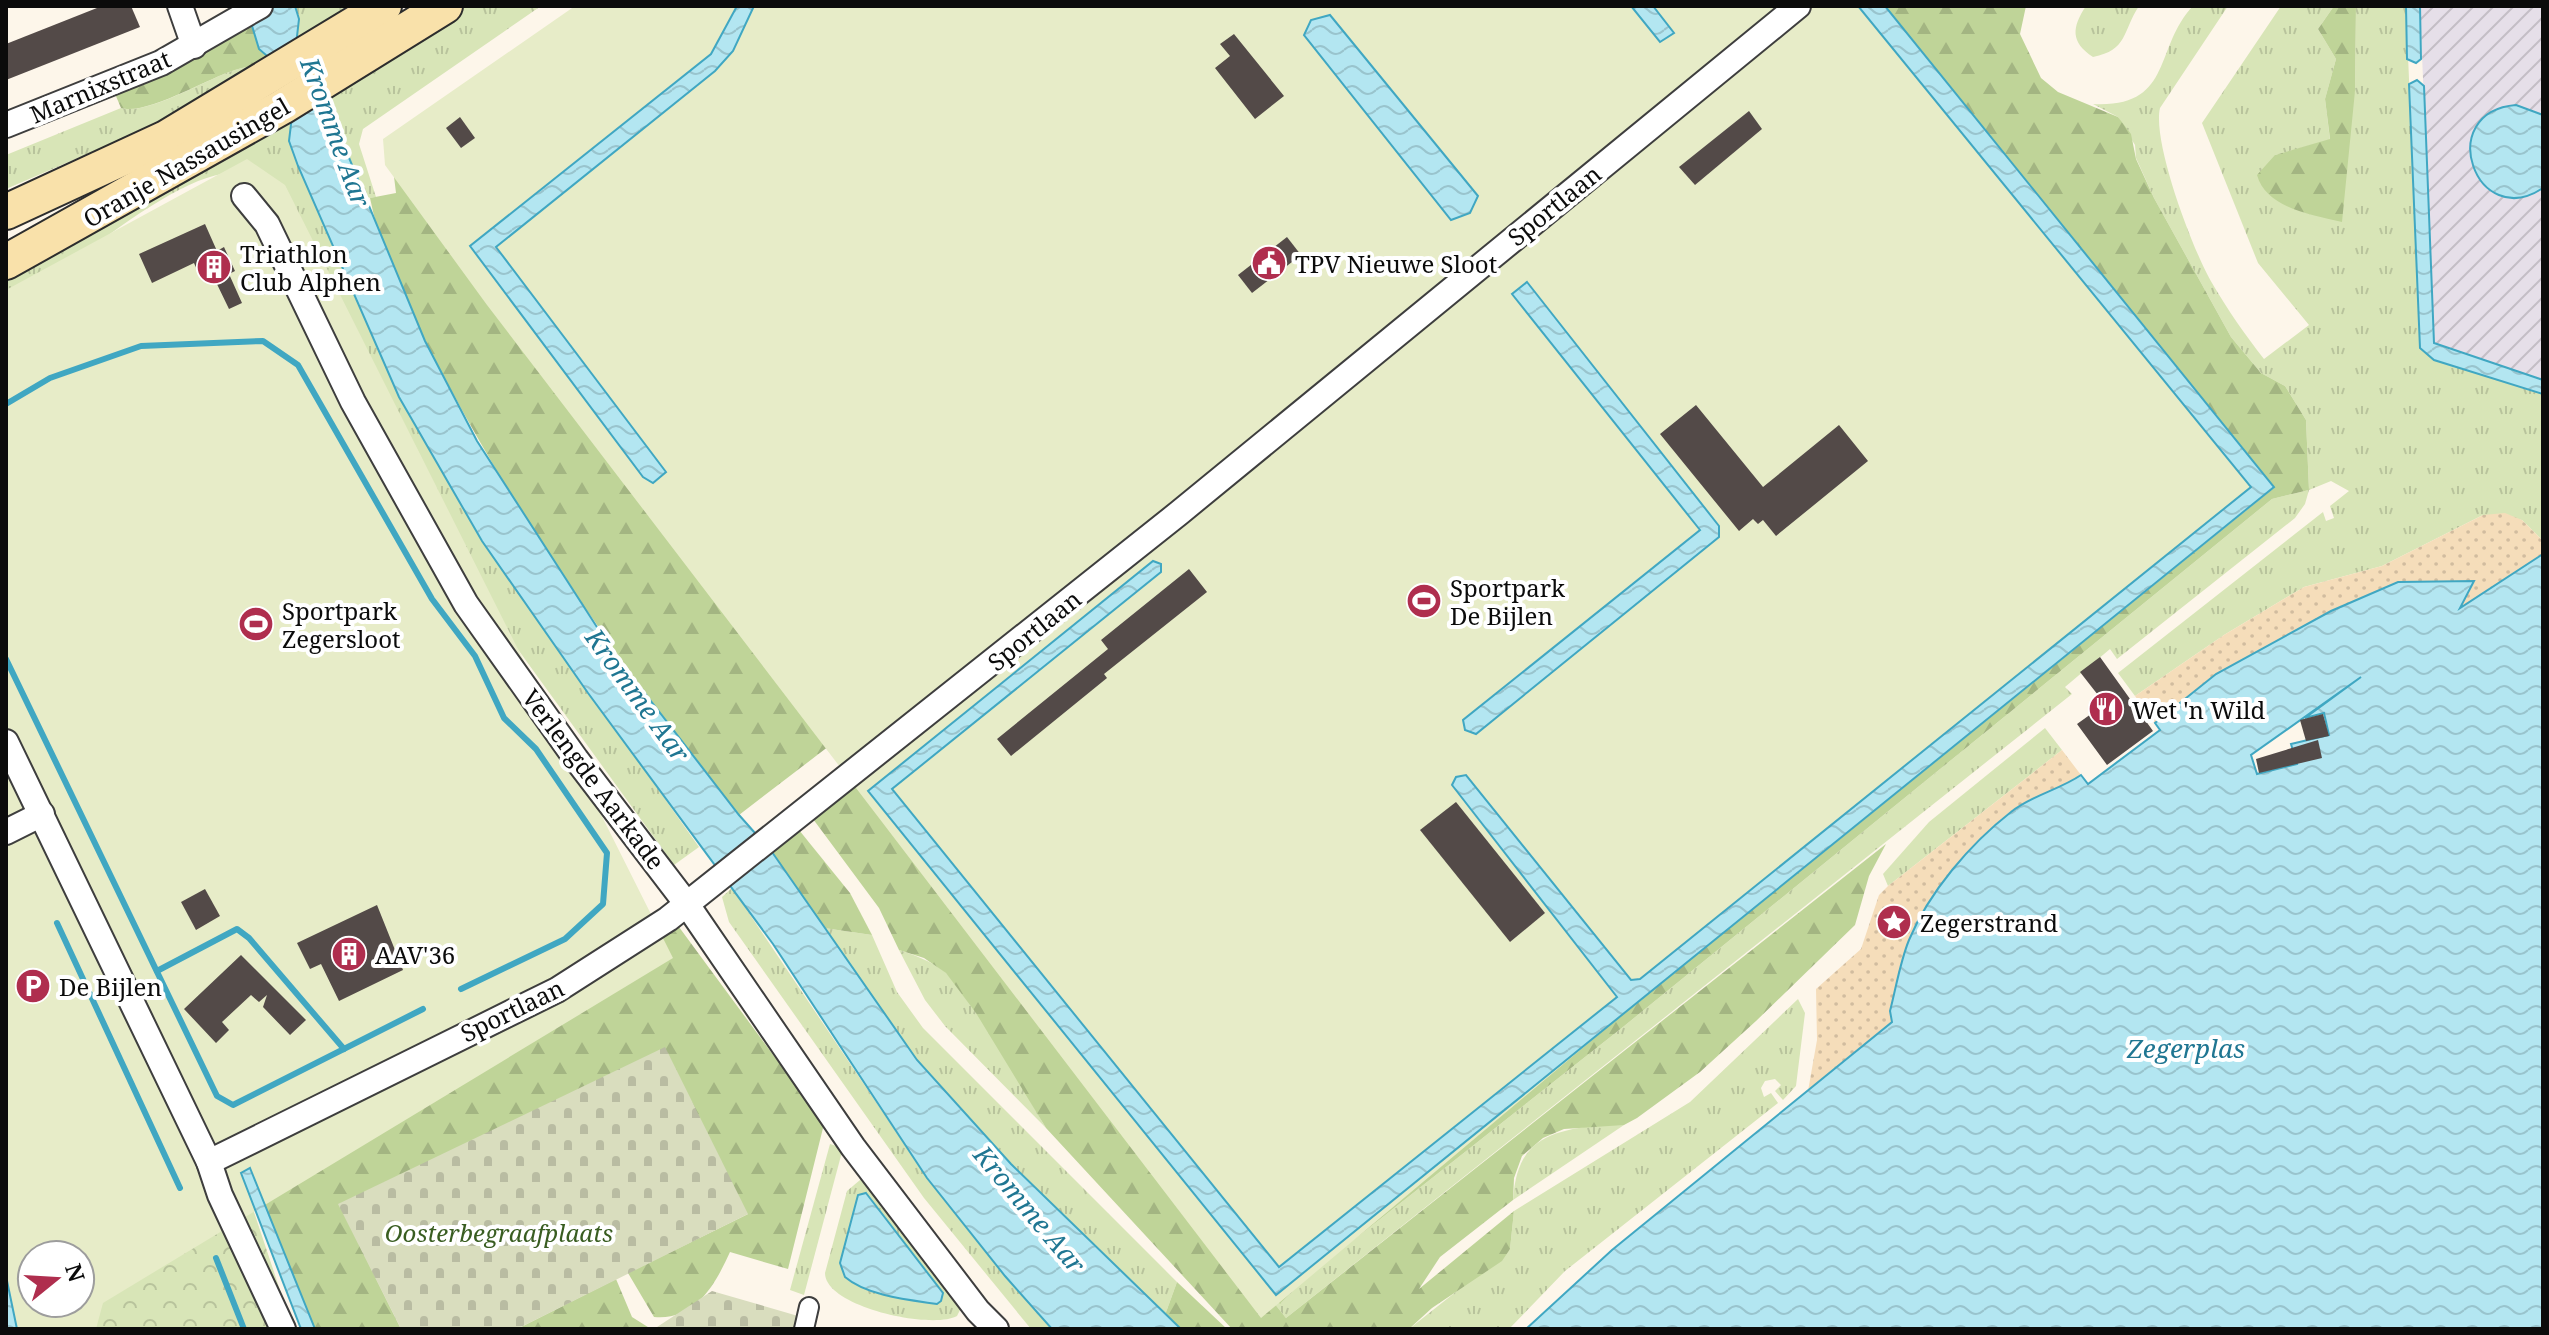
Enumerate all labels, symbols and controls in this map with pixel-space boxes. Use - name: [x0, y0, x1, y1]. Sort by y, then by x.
- street label: Marnixstraat: [25, 42, 175, 130]
- water label: Kromme Aar: [292, 51, 380, 212]
- street label: Oranje Nassausingel: [77, 89, 296, 235]
- street label: Sportlaan: [1500, 157, 1608, 253]
- place label: Triathlon Club Alphen: [240, 237, 381, 298]
- public building icon: TPV Nieuwe Sloot: [1250, 244, 1288, 282]
- place label: TPV Nieuwe Sloot: [1295, 247, 1497, 280]
- building icon: Triathlon Club Alphen: [195, 248, 233, 286]
- place label: Sportpark De Bijlen: [1450, 571, 1566, 632]
- street label: Sportlaan: [980, 582, 1088, 678]
- sports icon: Sportpark De Bijlen: [1405, 582, 1443, 620]
- place label: Sportpark Zegersloot: [282, 594, 401, 655]
- sports icon: Sportpark Zegersloot: [237, 605, 275, 643]
- water label: Kromme Aar: [577, 620, 699, 770]
- street label: Verlengde Aarkade: [515, 682, 673, 876]
- restaurant icon: Wet 'n Wild: [2087, 690, 2125, 728]
- place label: Wet 'n Wild: [2132, 693, 2265, 726]
- place icon: Zegerstrand: [1875, 903, 1913, 941]
- place label: Zegerstrand: [1920, 906, 2058, 939]
- building icon: AAV'36: [330, 935, 368, 973]
- place label: AAV'36: [375, 938, 455, 971]
- parking icon: De Bijlen: [14, 967, 52, 1005]
- place label: De Bijlen: [59, 970, 162, 1003]
- street label: Sportlaan: [455, 971, 569, 1049]
- water label: Zegerplas: [2126, 1030, 2245, 1066]
- water label: Kromme Aar: [965, 1137, 1095, 1281]
- park label: Oosterbegraafplaats: [385, 1216, 613, 1249]
- north arrow: [16, 1239, 96, 1319]
- text: N: [59, 1260, 93, 1285]

